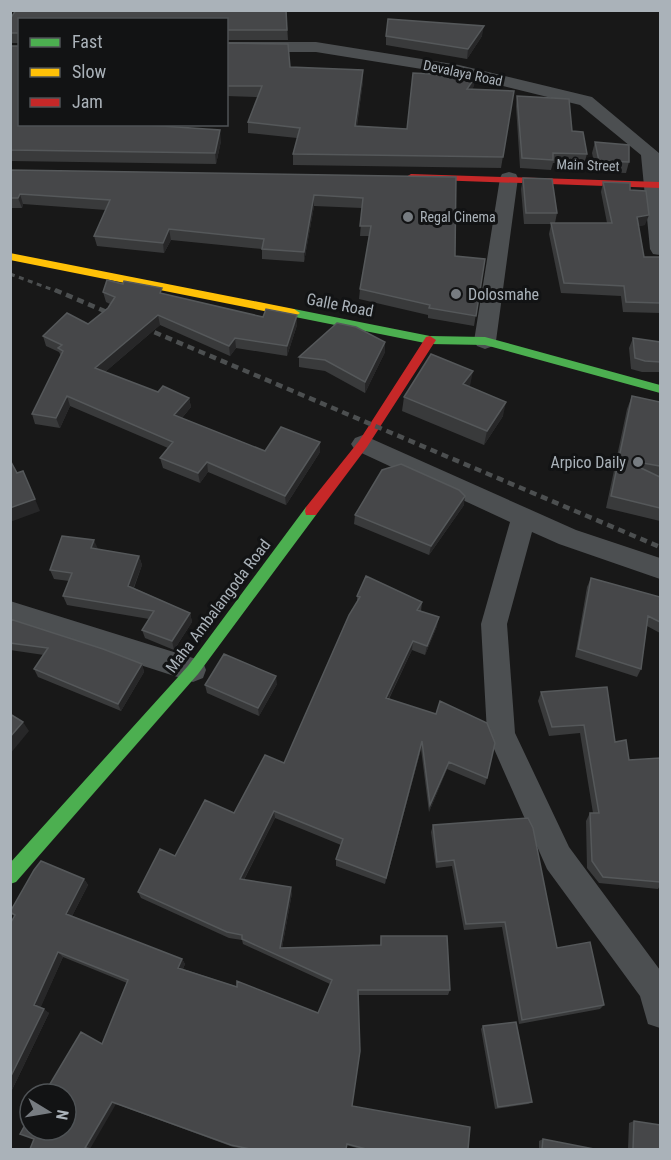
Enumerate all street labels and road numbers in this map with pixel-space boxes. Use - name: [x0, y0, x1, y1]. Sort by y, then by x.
- street label: Devalaya Road: [422, 57, 504, 89]
- street label: Main Street: [556, 156, 620, 174]
- street label: Galle Road: [305, 289, 375, 321]
- street label: Maha Ambalangoda Road: [162, 536, 274, 676]

